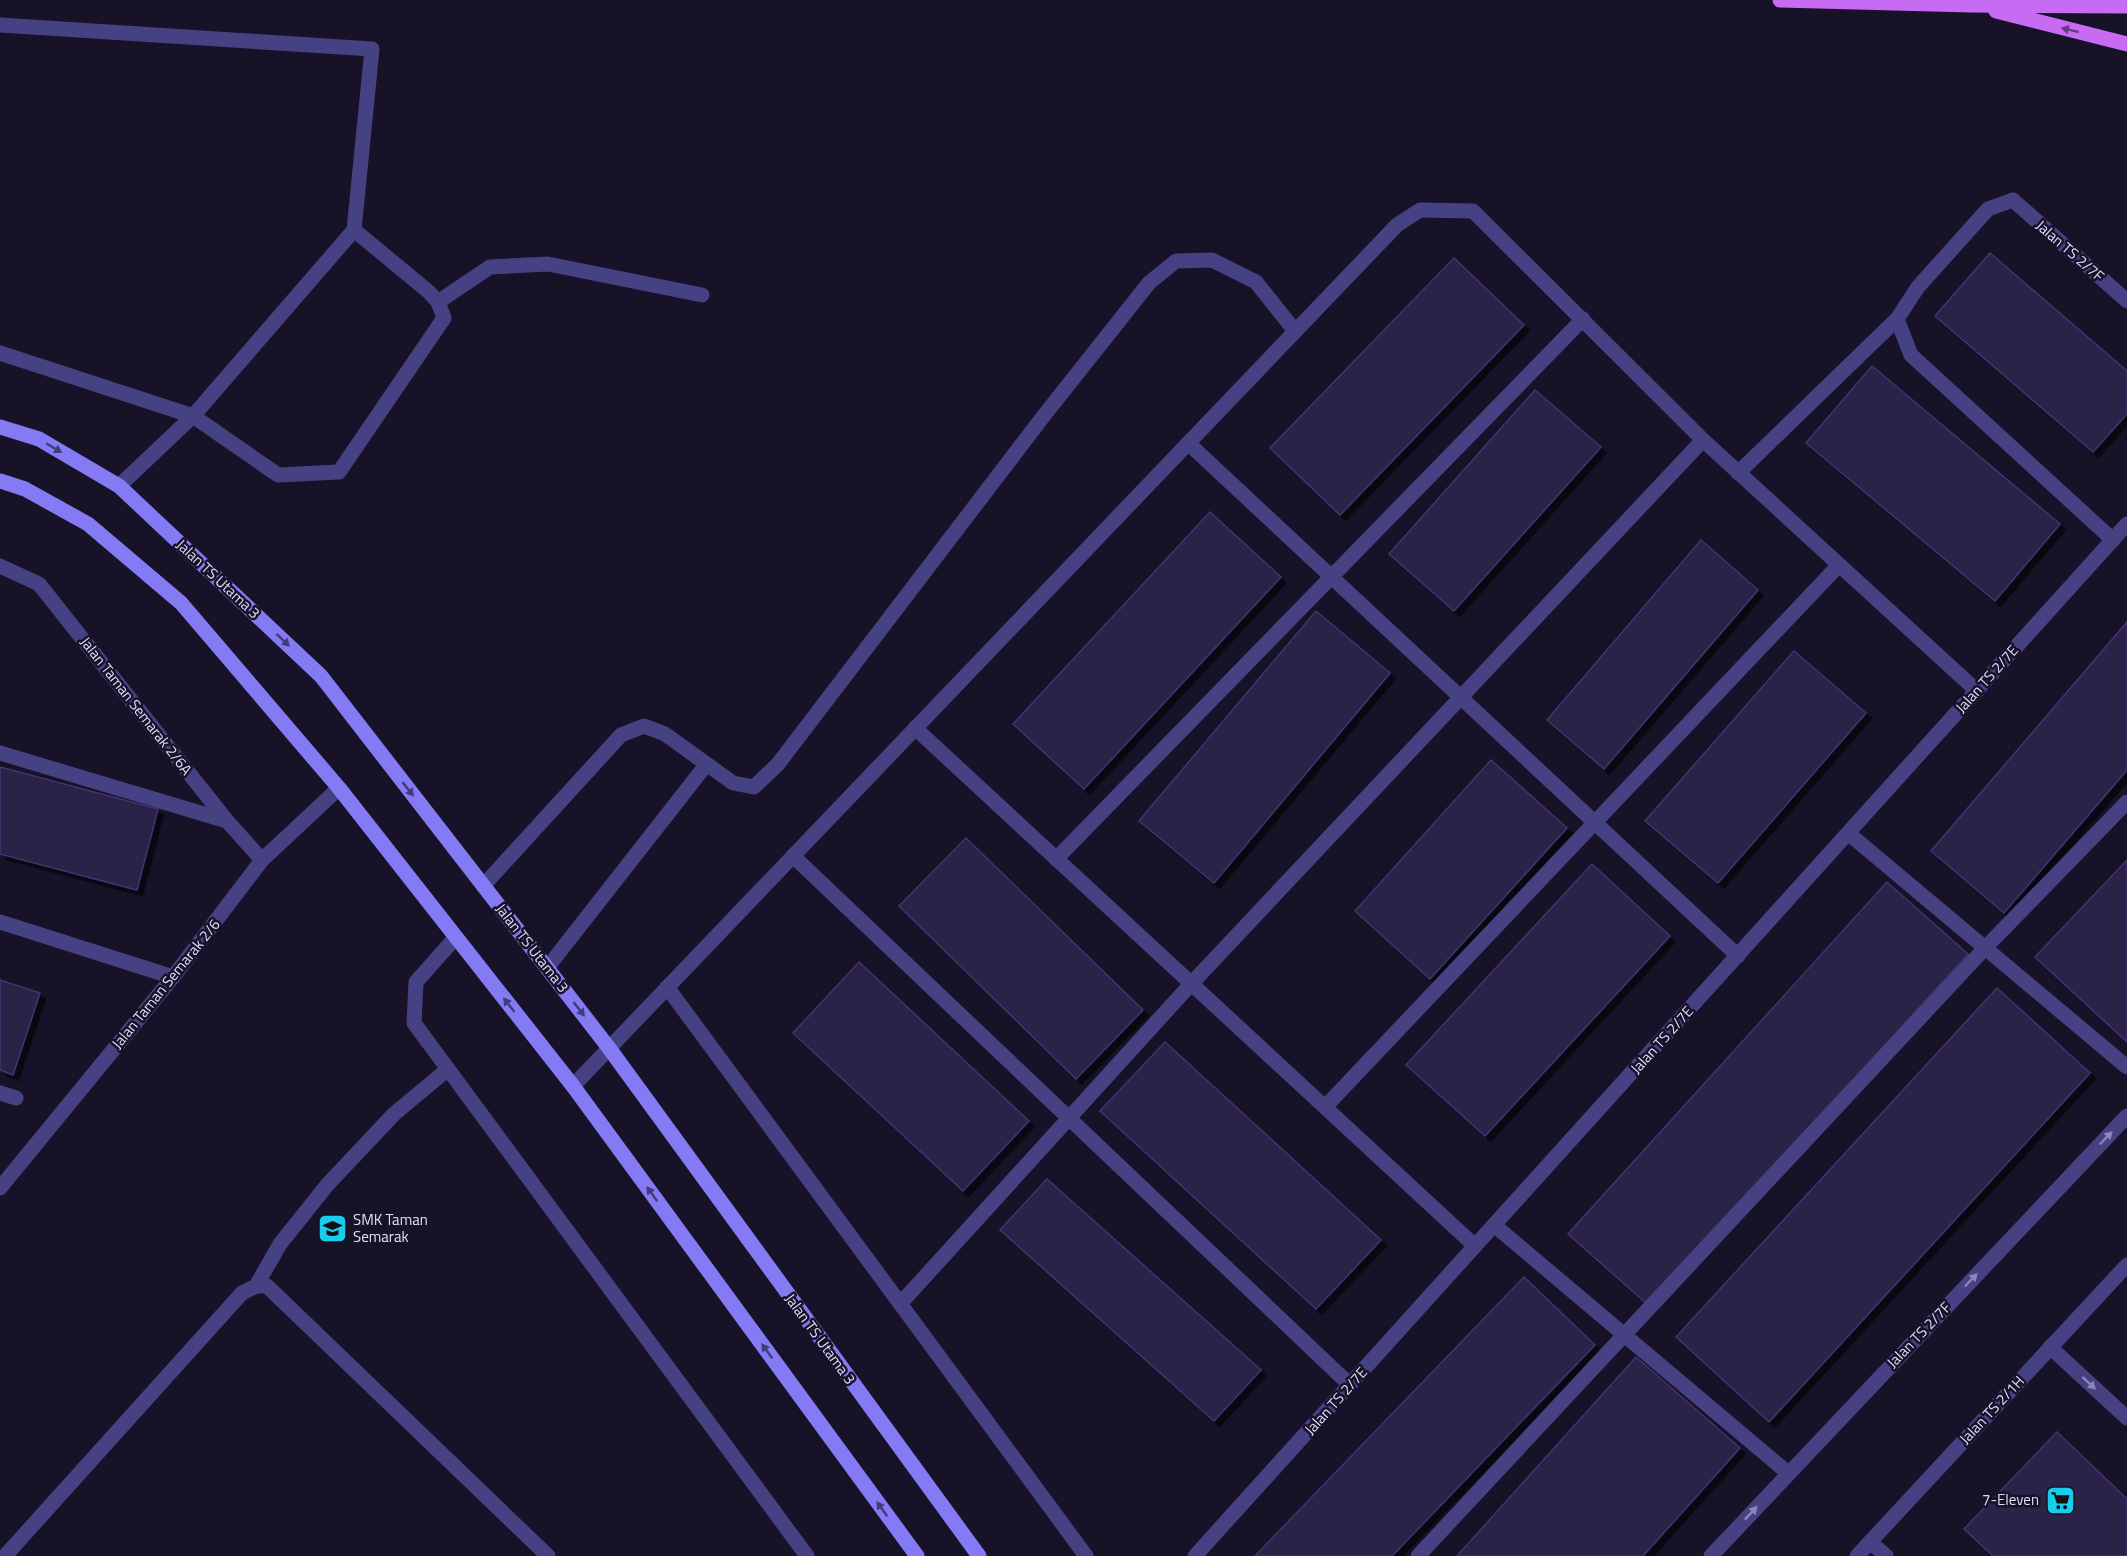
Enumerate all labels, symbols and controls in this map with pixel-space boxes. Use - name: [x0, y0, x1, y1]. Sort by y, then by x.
- one-way arrow: [2061, 24, 2079, 34]
- street label: Jalan TS 2/7F: [2031, 214, 2110, 287]
- one-way arrow: [46, 442, 62, 453]
- street label: Jalan TS Utama 3: [171, 533, 266, 624]
- street label: Jalan Taman Semarak 2/6A: [75, 631, 198, 780]
- one-way arrow: [275, 633, 290, 646]
- street label: Jalan TS 2/7E: [1950, 639, 2024, 718]
- one-way arrow: [402, 781, 414, 796]
- street label: Jalan TS Utama 3: [490, 898, 575, 997]
- street label: Jalan Taman Semarak 2/6: [106, 914, 225, 1054]
- one-way arrow: [504, 997, 516, 1012]
- street label: Jalan TS 2/7E: [1625, 1000, 1699, 1079]
- one-way arrow: [573, 1002, 585, 1017]
- one-way arrow: [2098, 1132, 2112, 1146]
- one-way arrow: [646, 1186, 658, 1202]
- place label: SMK Taman Semarak: [353, 1208, 428, 1248]
- school or university icon: SMK Taman Semarak: [316, 1213, 348, 1245]
- one-way arrow: [1964, 1273, 1978, 1287]
- street label: Jalan TS Utama 3: [779, 1288, 861, 1389]
- street label: Jalan TS 2/7F: [1881, 1296, 1956, 1373]
- one-way arrow: [761, 1344, 773, 1360]
- street label: Jalan TS 2/7E: [1299, 1361, 1373, 1440]
- street label: Jalan TS 2/1H: [1954, 1370, 2030, 1449]
- one-way arrow: [2081, 1376, 2096, 1390]
- supermarket icon: 7-Eleven: [2044, 1484, 2076, 1516]
- place label: 7-Eleven: [1982, 1488, 2039, 1511]
- one-way arrow: [876, 1501, 888, 1517]
- one-way arrow: [1744, 1506, 1757, 1521]

